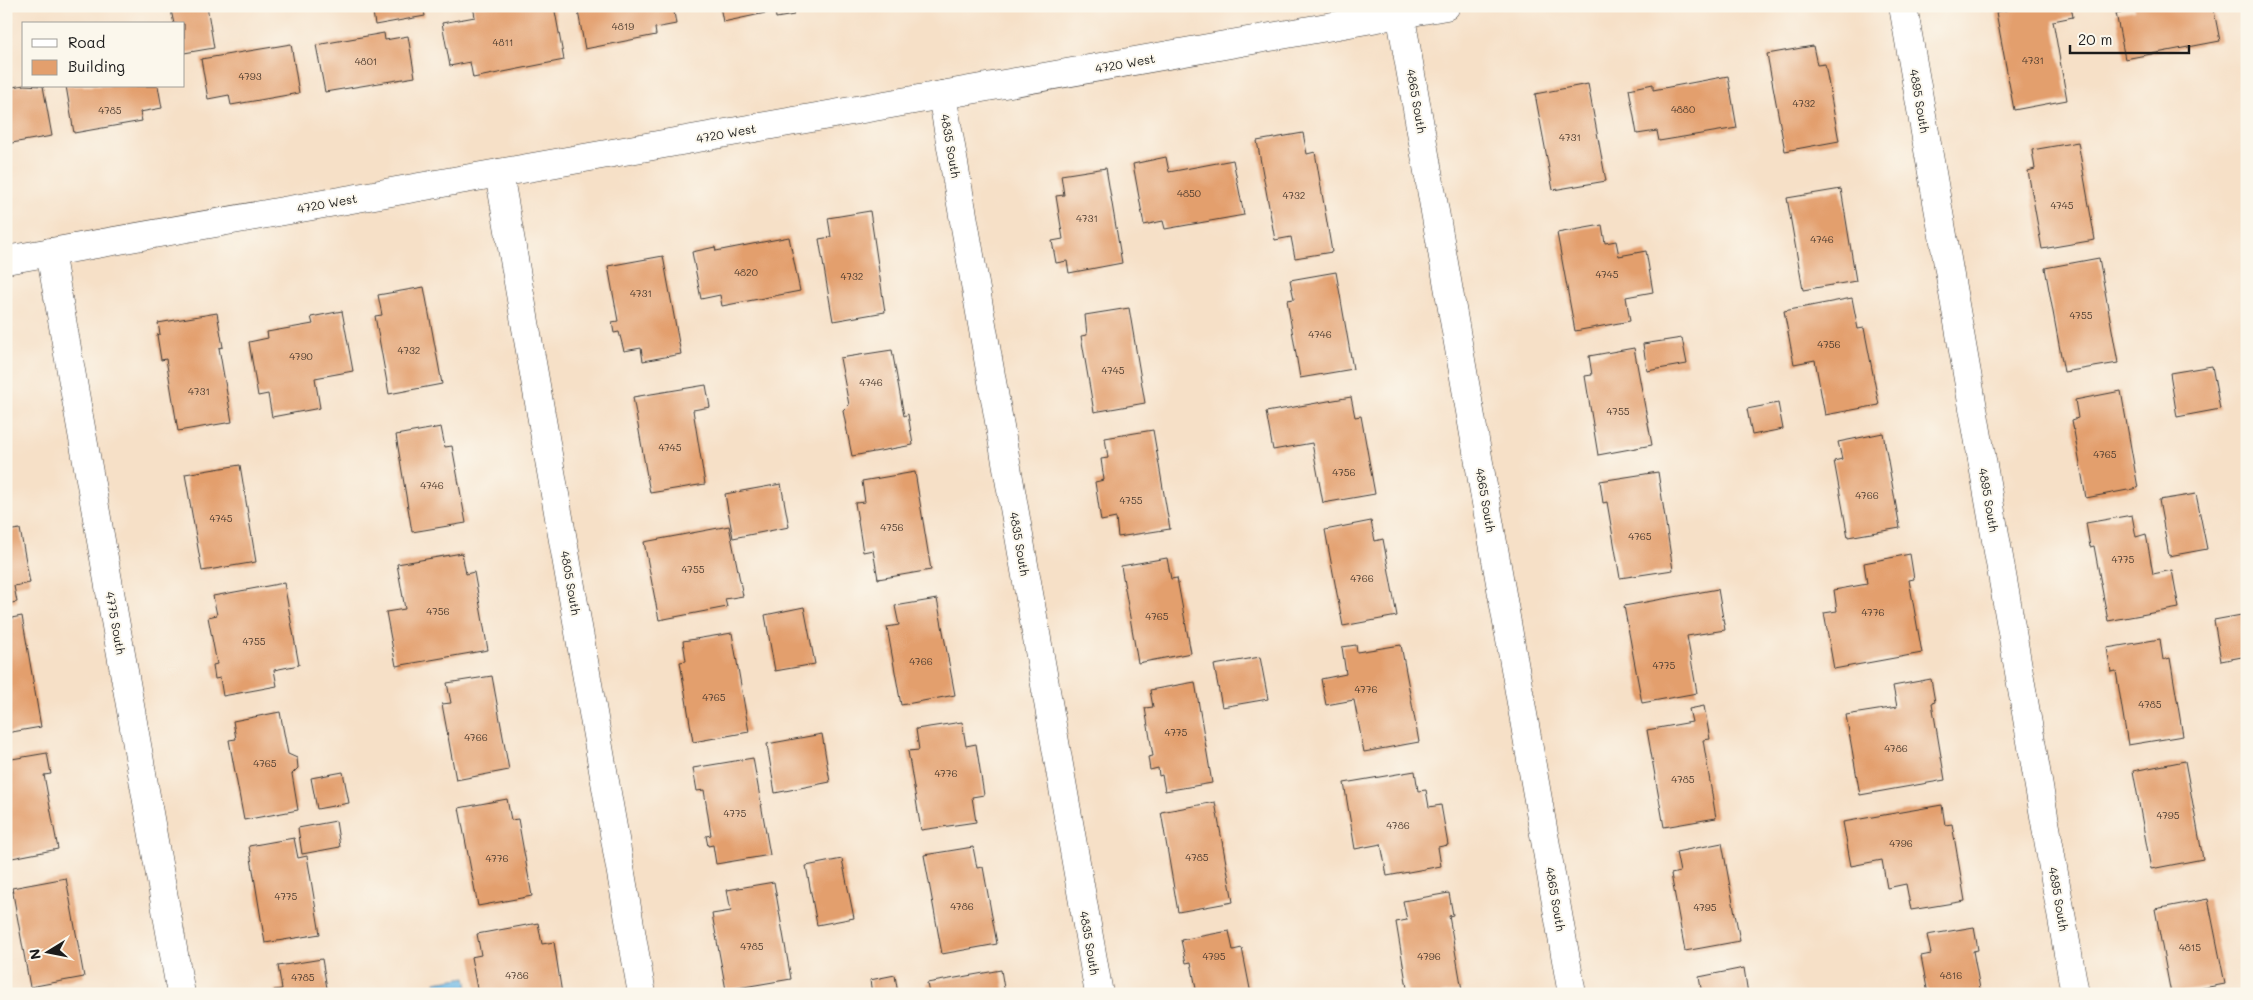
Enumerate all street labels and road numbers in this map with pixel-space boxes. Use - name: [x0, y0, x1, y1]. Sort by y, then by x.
- street label: 4720 West: [1094, 50, 1156, 76]
- street label: 4865 South: [1403, 68, 1431, 135]
- street label: 4895 South: [1907, 68, 1934, 134]
- street label: 4835 South: [938, 113, 965, 179]
- street label: 4720 West: [695, 120, 757, 146]
- street label: 4720 West: [296, 190, 358, 216]
- street label: 4865 South: [1472, 467, 1500, 534]
- street label: 4895 South: [1976, 467, 2003, 533]
- street label: 4835 South: [1007, 511, 1034, 577]
- street label: 4805 South: [557, 550, 585, 617]
- street label: 4775 South: [103, 590, 129, 656]
- street label: 4865 South: [1542, 866, 1570, 933]
- street label: 4895 South: [2046, 866, 2073, 932]
- street label: 4835 South: [1077, 910, 1104, 976]

